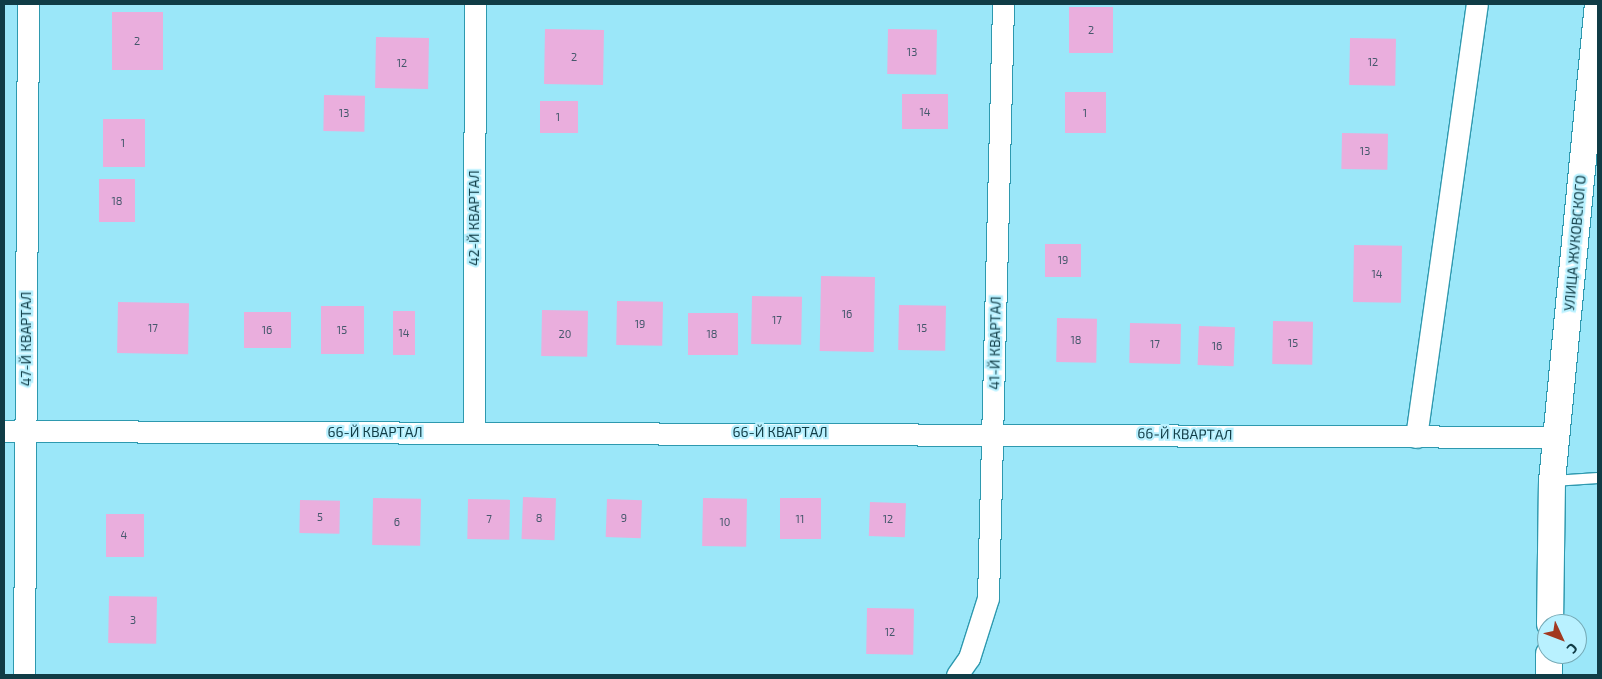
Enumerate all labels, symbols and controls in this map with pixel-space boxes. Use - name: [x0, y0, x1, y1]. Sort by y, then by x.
- house number: 2: [1088, 23, 1094, 37]
- house number: 2: [134, 34, 140, 48]
- house number: 13: [907, 45, 917, 59]
- house number: 2: [571, 50, 577, 64]
- house number: 12: [1368, 55, 1378, 69]
- house number: 12: [397, 56, 407, 70]
- house number: 14: [919, 105, 931, 119]
- house number: 13: [339, 106, 349, 120]
- house number: 1: [1083, 106, 1087, 120]
- house number: 1: [556, 110, 560, 124]
- house number: 1: [121, 136, 125, 150]
- house number: 13: [1360, 144, 1370, 158]
- street label: 42-Й КВАРТАЛ: [466, 170, 482, 266]
- street label: УЛИЦА ЖУКОВСКОГО: [1561, 174, 1589, 312]
- house number: 18: [111, 194, 123, 208]
- house number: 19: [1058, 253, 1068, 267]
- house number: 14: [1371, 267, 1383, 281]
- street label: 47-Й КВАРТАЛ: [18, 292, 34, 386]
- street label: 41-Й КВАРТАЛ: [986, 296, 1004, 390]
- house number: 16: [842, 307, 852, 321]
- house number: 17: [772, 313, 782, 327]
- house number: 19: [635, 317, 645, 331]
- house number: 17: [148, 321, 158, 335]
- house number: 15: [917, 321, 927, 335]
- house number: 16: [262, 323, 272, 337]
- house number: 15: [337, 323, 347, 337]
- house number: 14: [398, 326, 410, 340]
- house number: 20: [559, 327, 571, 341]
- house number: 18: [706, 327, 718, 341]
- house number: 18: [1070, 333, 1082, 347]
- house number: 15: [1288, 336, 1298, 350]
- house number: 17: [1150, 337, 1160, 351]
- house number: 16: [1212, 339, 1222, 353]
- street label: 66-Й КВАРТАЛ: [327, 424, 423, 440]
- street label: 66-Й КВАРТАЛ: [732, 424, 828, 440]
- street label: 66-Й КВАРТАЛ: [1137, 425, 1233, 443]
- house number: 5: [317, 510, 323, 524]
- house number: 8: [536, 511, 542, 525]
- house number: 9: [621, 511, 627, 525]
- house number: 7: [486, 512, 492, 526]
- house number: 11: [796, 512, 804, 526]
- house number: 12: [883, 512, 893, 526]
- house number: 6: [394, 515, 400, 529]
- house number: 10: [719, 515, 731, 529]
- house number: 4: [121, 528, 127, 542]
- house number: 3: [130, 613, 136, 627]
- north arrow: [1537, 614, 1587, 664]
- house number: 12: [885, 625, 895, 639]
- text: С: [1564, 640, 1582, 658]

